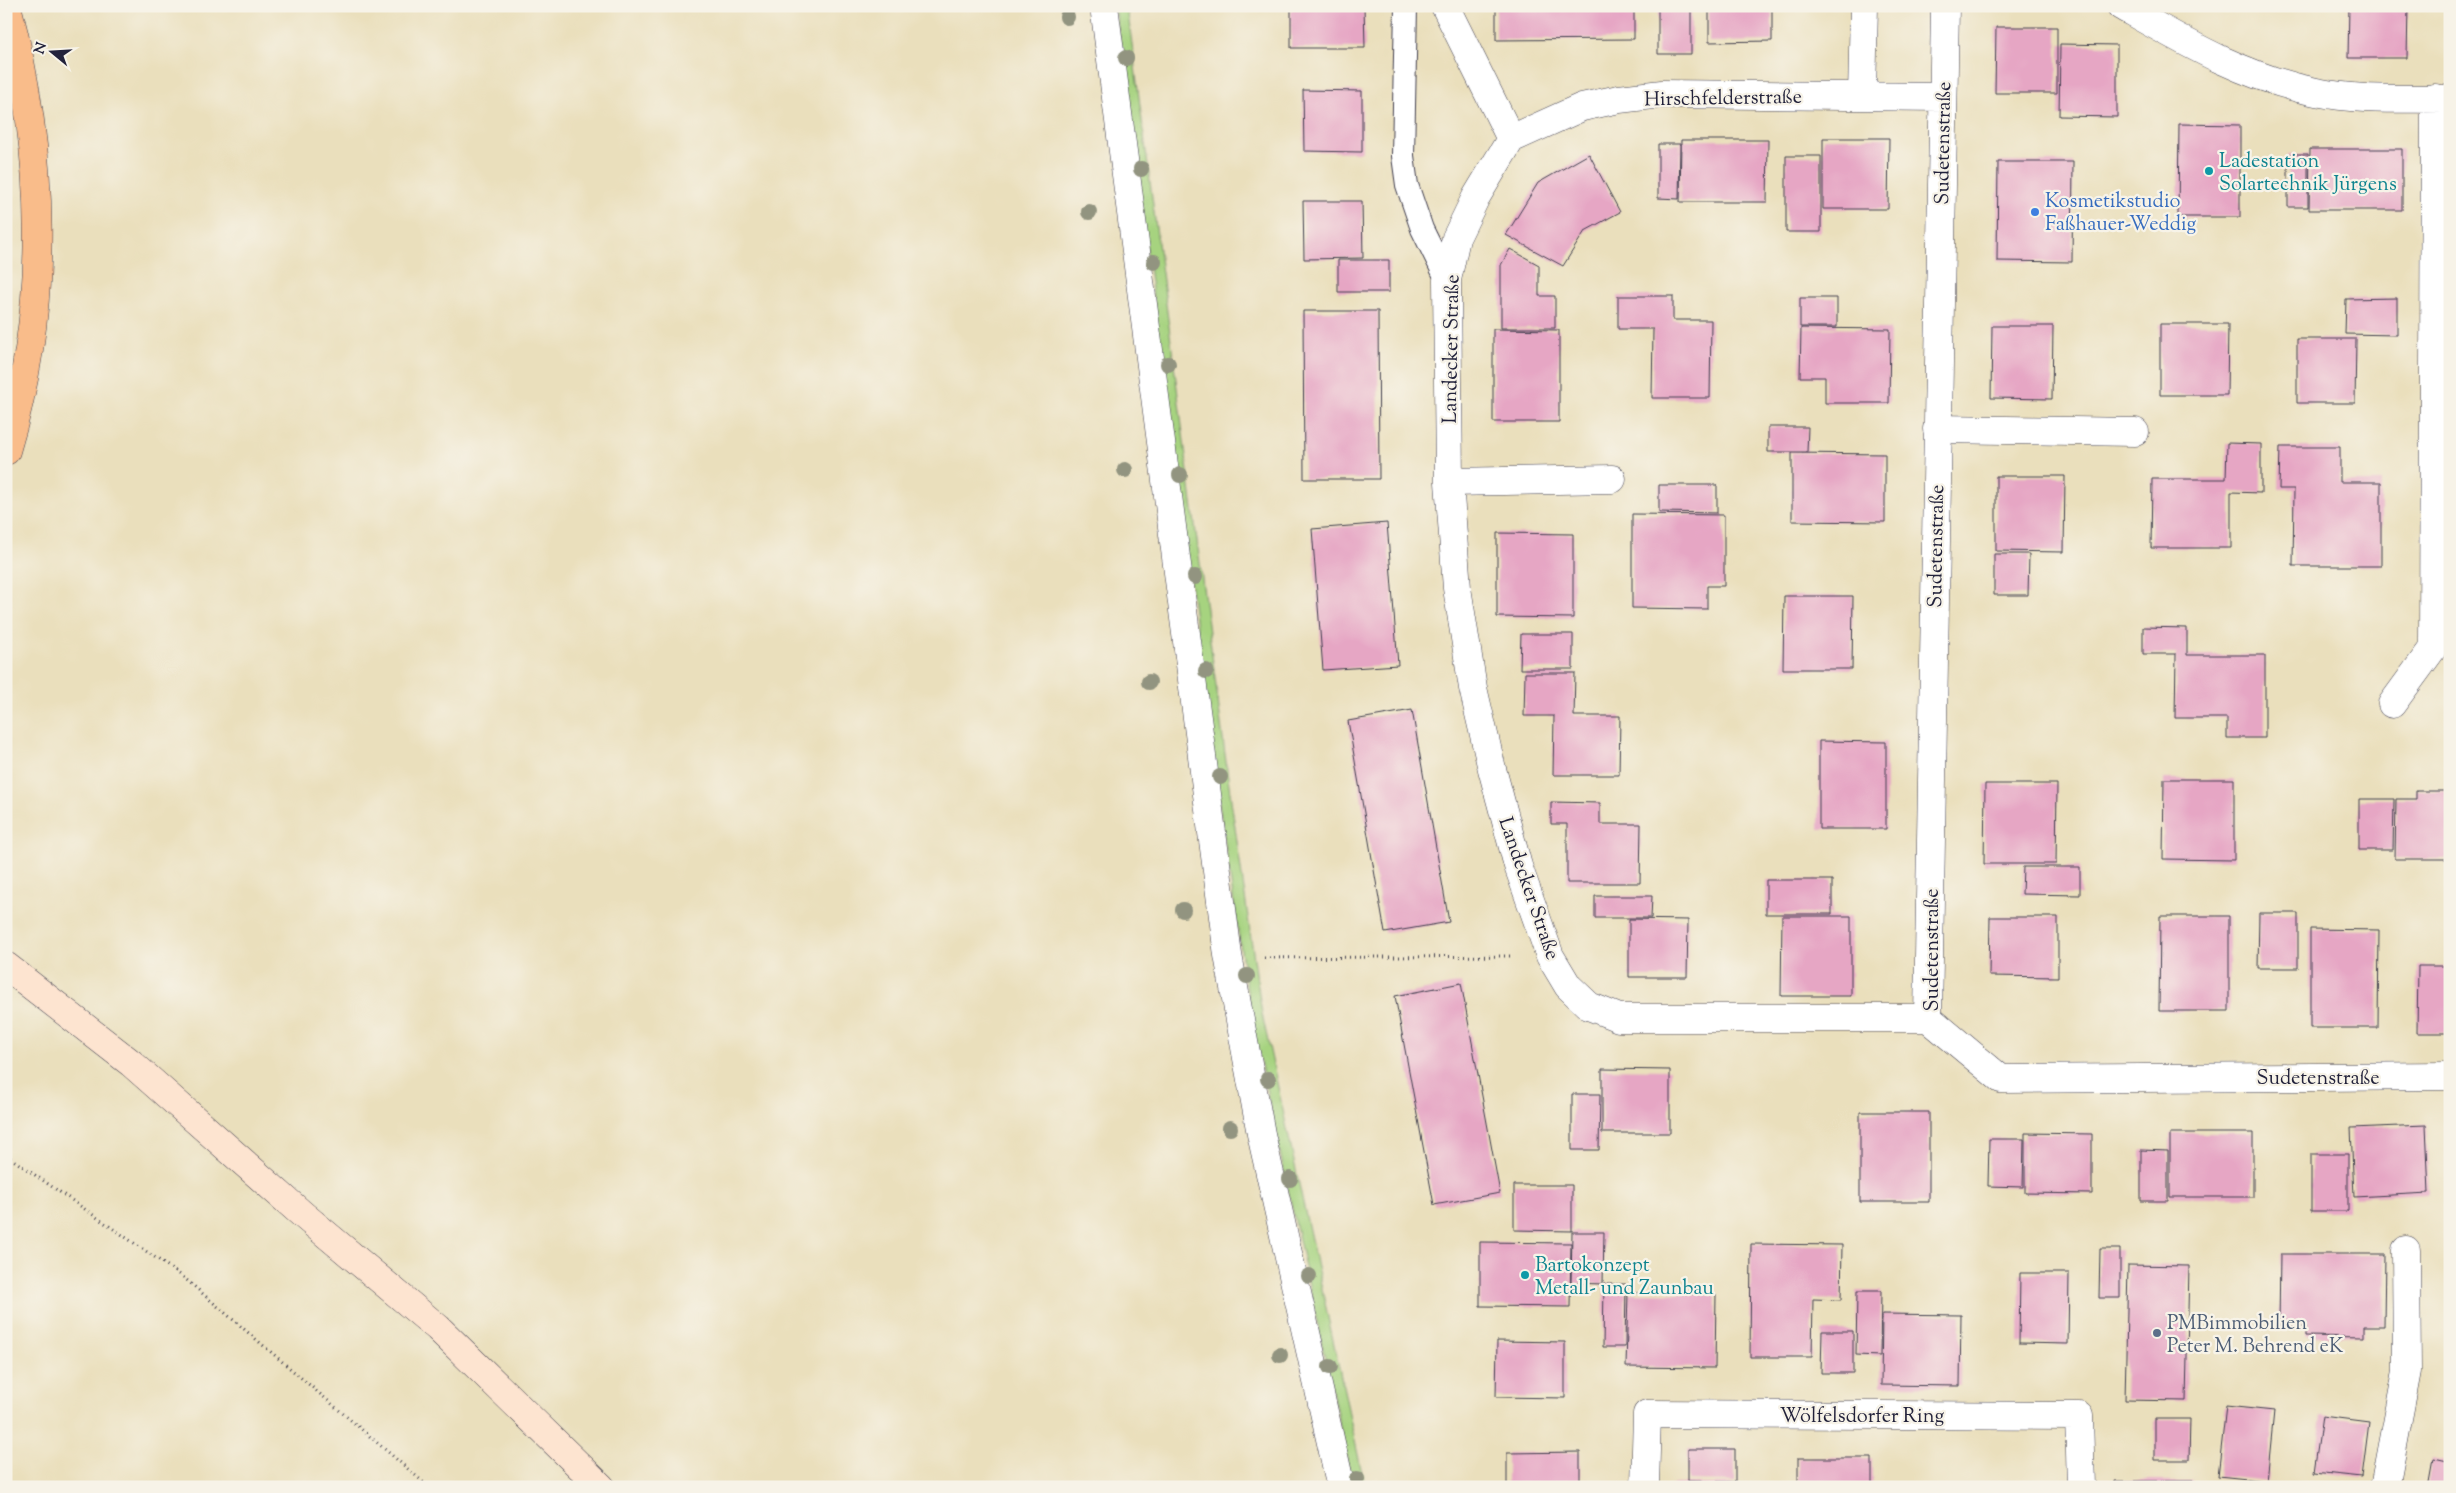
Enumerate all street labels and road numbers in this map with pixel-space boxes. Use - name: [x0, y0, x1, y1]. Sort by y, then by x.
- street label: Sudetenstraße: [1929, 81, 1960, 205]
- street label: Hirschfelderstraße: [1644, 84, 1802, 115]
- street label: Landecker Straße: [1437, 274, 1468, 424]
- street label: Sudetenstraße: [1922, 484, 1953, 608]
- street label: Landecker Straße: [1490, 814, 1566, 964]
- street label: Sudetenstraße: [1919, 888, 1948, 1012]
- street label: Sudetenstraße: [2256, 1065, 2380, 1094]
- street label: Wölfelsdorfer Ring: [1780, 1403, 1944, 1432]

